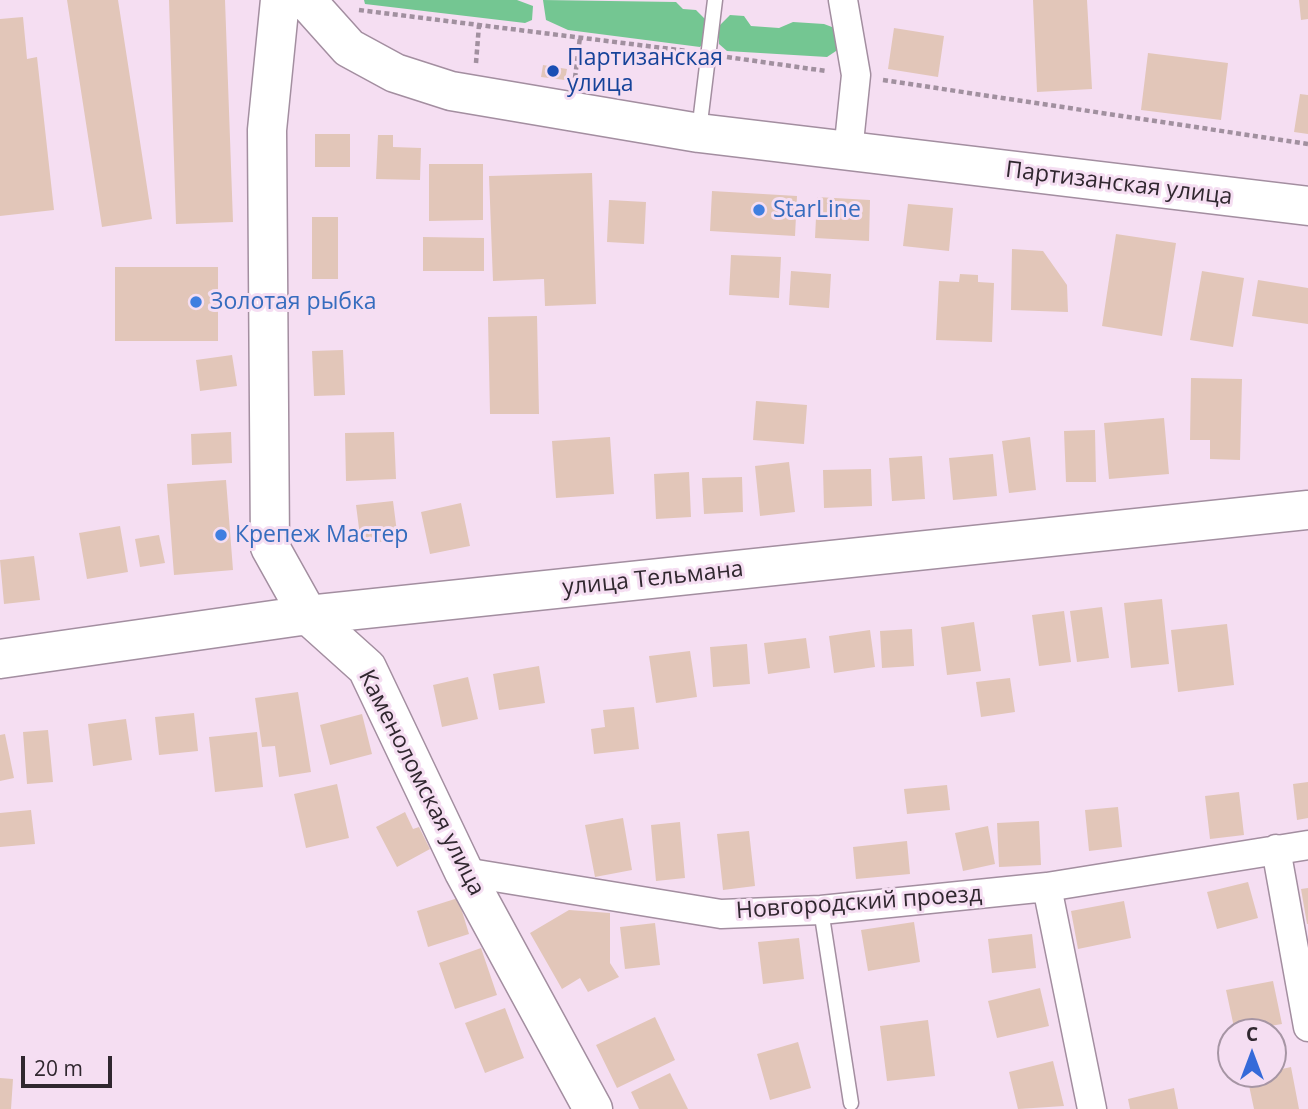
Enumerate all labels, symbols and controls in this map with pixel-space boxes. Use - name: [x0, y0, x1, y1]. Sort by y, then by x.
- place label: Партизанская улица: [567, 44, 723, 98]
- marker: Партизанская улица: [545, 63, 561, 79]
- street label: Партизанская улица: [1004, 156, 1234, 212]
- place label: StarLine: [773, 196, 861, 224]
- marker: StarLine: [751, 202, 767, 218]
- place label: Золотая рыбка: [210, 288, 377, 316]
- marker: Золотая рыбка: [188, 294, 204, 310]
- place label: Крепеж Мастер: [235, 521, 408, 549]
- marker: Крепеж Мастер: [213, 527, 229, 543]
- street label: улица Тельмана: [561, 556, 745, 602]
- street label: Каменоломская улица: [352, 665, 490, 901]
- street label: Новгородский проезд: [735, 881, 983, 925]
- north arrow: [1217, 1018, 1287, 1088]
- text: С: [1246, 1021, 1258, 1047]
- scale bar: [24, 1042, 116, 1086]
- text: 20 m: [34, 1054, 83, 1082]

